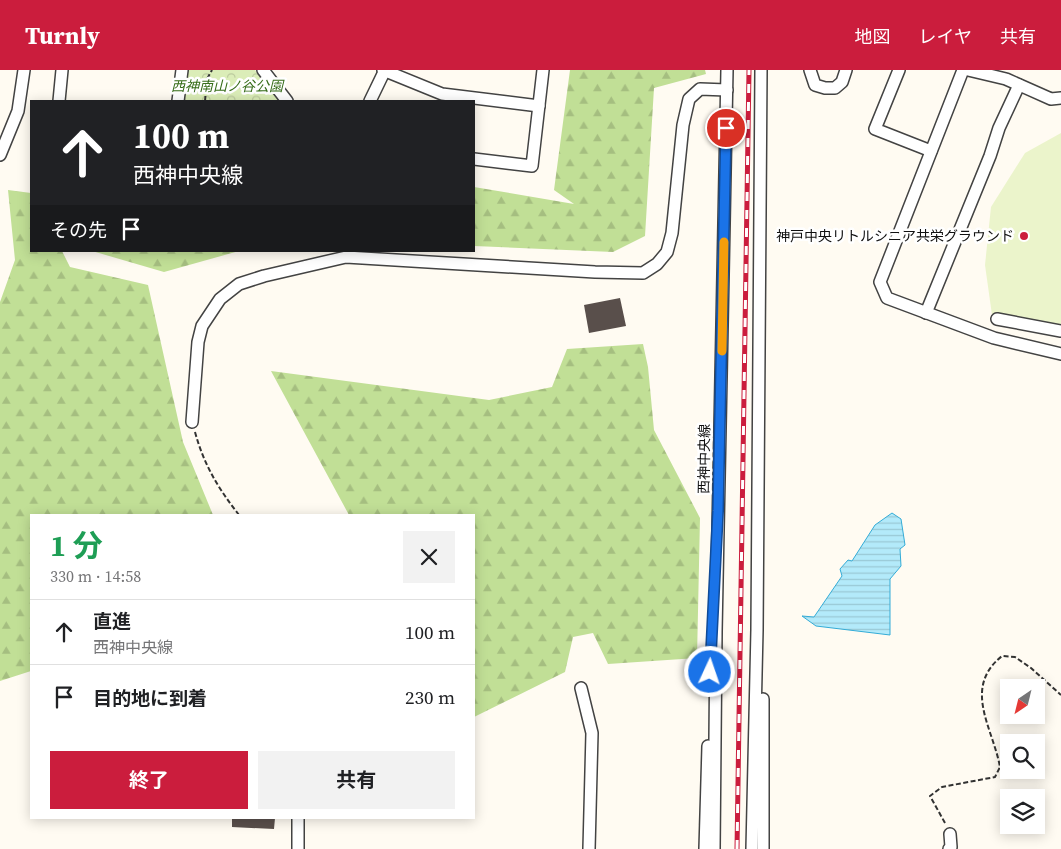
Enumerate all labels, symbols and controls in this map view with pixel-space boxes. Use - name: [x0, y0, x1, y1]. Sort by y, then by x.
- text: Turnly: [25, 19, 100, 52]
- text: 地図: [855, 24, 891, 49]
- text: レイヤ: [919, 24, 972, 49]
- text: 共有: [1000, 24, 1036, 49]
- park label: 西神南山ノ谷公園: [171, 76, 285, 96]
- pin: [705, 107, 747, 149]
- text: 100 m: [133, 112, 229, 160]
- icon: arrive: [712, 114, 740, 142]
- icon: ahead: [50, 120, 115, 185]
- text: 西神中央線: [133, 160, 243, 190]
- icon: arrive: [117, 215, 145, 243]
- text: その先: [50, 217, 107, 243]
- place label: 神戸中央リトルシニア共栄グラウンド: [776, 226, 1014, 246]
- marker: 神戸中央リトルシニア共栄グラウンド: [1018, 230, 1030, 242]
- street label: 西神中央線: [693, 424, 715, 494]
- text: 1 分: [50, 525, 103, 566]
- button: close: [403, 531, 455, 583]
- text: 330 m · 14:58: [50, 565, 141, 587]
- text: 直進: [93, 608, 131, 634]
- icon: ahead: [50, 618, 78, 646]
- text: 100 m: [405, 619, 455, 645]
- text: 西神中央線: [93, 636, 173, 658]
- position arrow: [683, 645, 735, 697]
- north arrow: [1000, 679, 1045, 724]
- map controls: [1000, 679, 1045, 834]
- icon: arrive: [50, 683, 78, 711]
- text: 230 m: [405, 684, 455, 710]
- text: 目的地に到着: [93, 685, 207, 711]
- button: search: [1000, 734, 1045, 779]
- button: 終了: [50, 751, 248, 809]
- button: 共有: [258, 751, 455, 809]
- button: layers: [1000, 789, 1045, 834]

